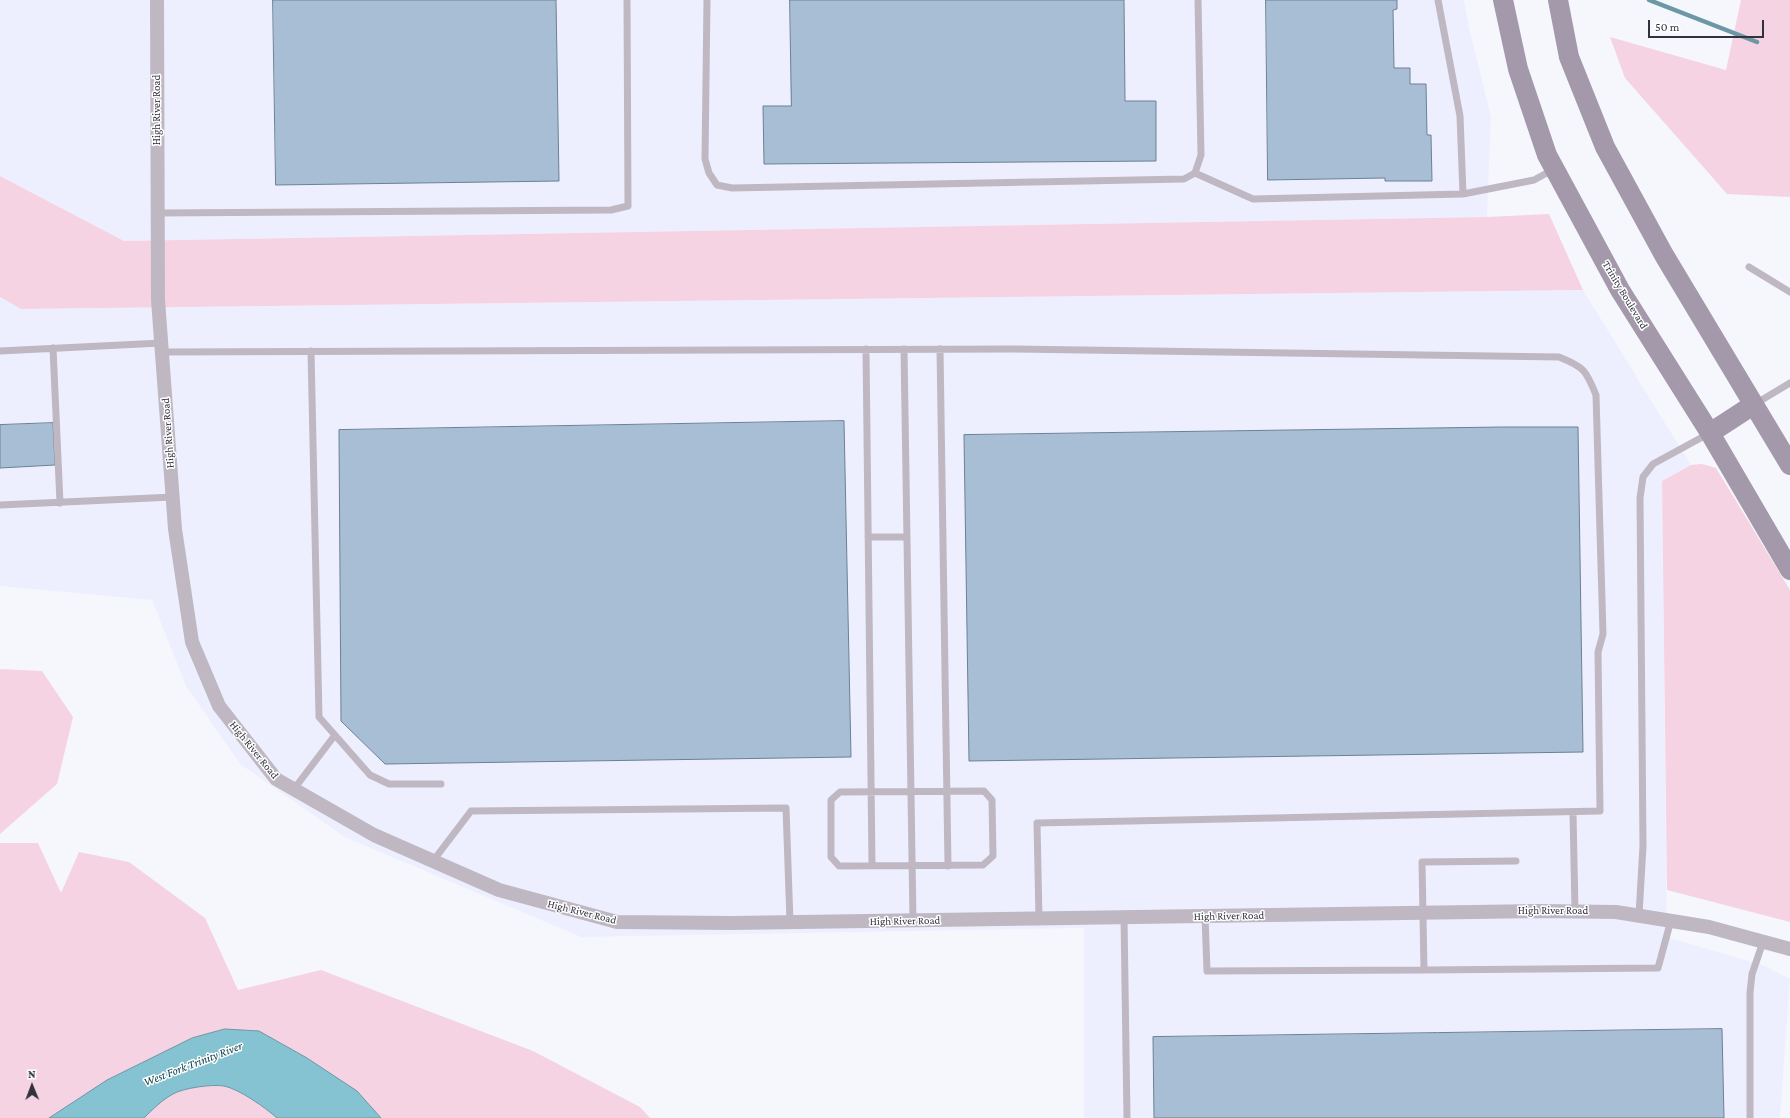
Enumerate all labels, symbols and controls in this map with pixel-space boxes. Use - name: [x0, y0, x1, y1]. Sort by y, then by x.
- scale bar: [1650, 12, 1766, 38]
- text: 50 m: [1655, 20, 1679, 34]
- street label: High River Road: [150, 75, 164, 145]
- street label: Trinity Boulevard: [1600, 259, 1650, 331]
- street label: High River Road: [159, 397, 177, 469]
- street label: High River Road: [227, 718, 281, 782]
- street label: High River Road: [546, 897, 618, 927]
- street label: High River Road: [1518, 904, 1588, 918]
- street label: High River Road: [1194, 909, 1264, 923]
- street label: High River Road: [870, 914, 940, 928]
- water label: West Fork Trinity River: [142, 1039, 244, 1089]
- north arrow: [12, 1066, 52, 1106]
- text: N: [28, 1068, 36, 1080]

